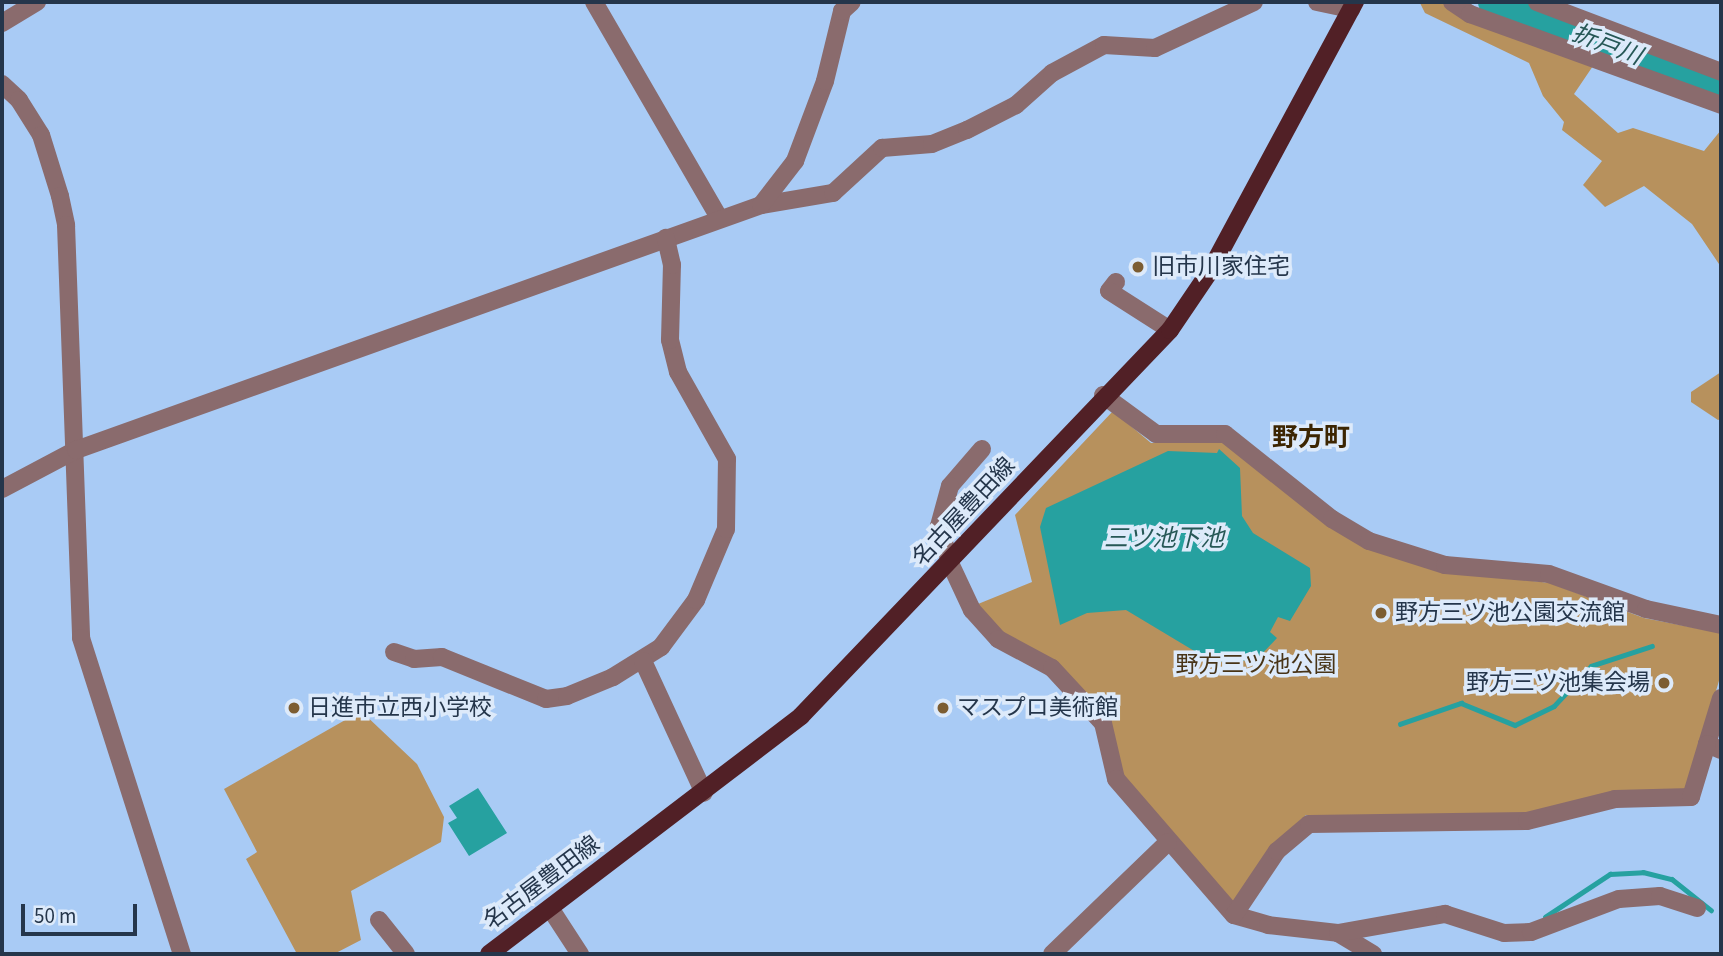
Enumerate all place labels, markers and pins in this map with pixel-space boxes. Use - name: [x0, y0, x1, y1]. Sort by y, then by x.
- place label: 旧市川家住宅: [1152, 253, 1290, 281]
- marker: 旧市川家住宅: [1130, 259, 1146, 275]
- place label: 野方三ツ池公園交流館: [1395, 599, 1625, 627]
- marker: 野方三ツ池公園交流館: [1373, 605, 1389, 621]
- place label: 野方三ツ池集会場: [1466, 669, 1650, 697]
- marker: 野方三ツ池集会場: [1656, 675, 1672, 691]
- place label: 日進市立西小学校: [308, 694, 492, 722]
- place label: マスプロ美術館: [957, 694, 1118, 722]
- marker: 日進市立西小学校: [286, 700, 302, 716]
- marker: マスプロ美術館: [935, 700, 951, 716]

